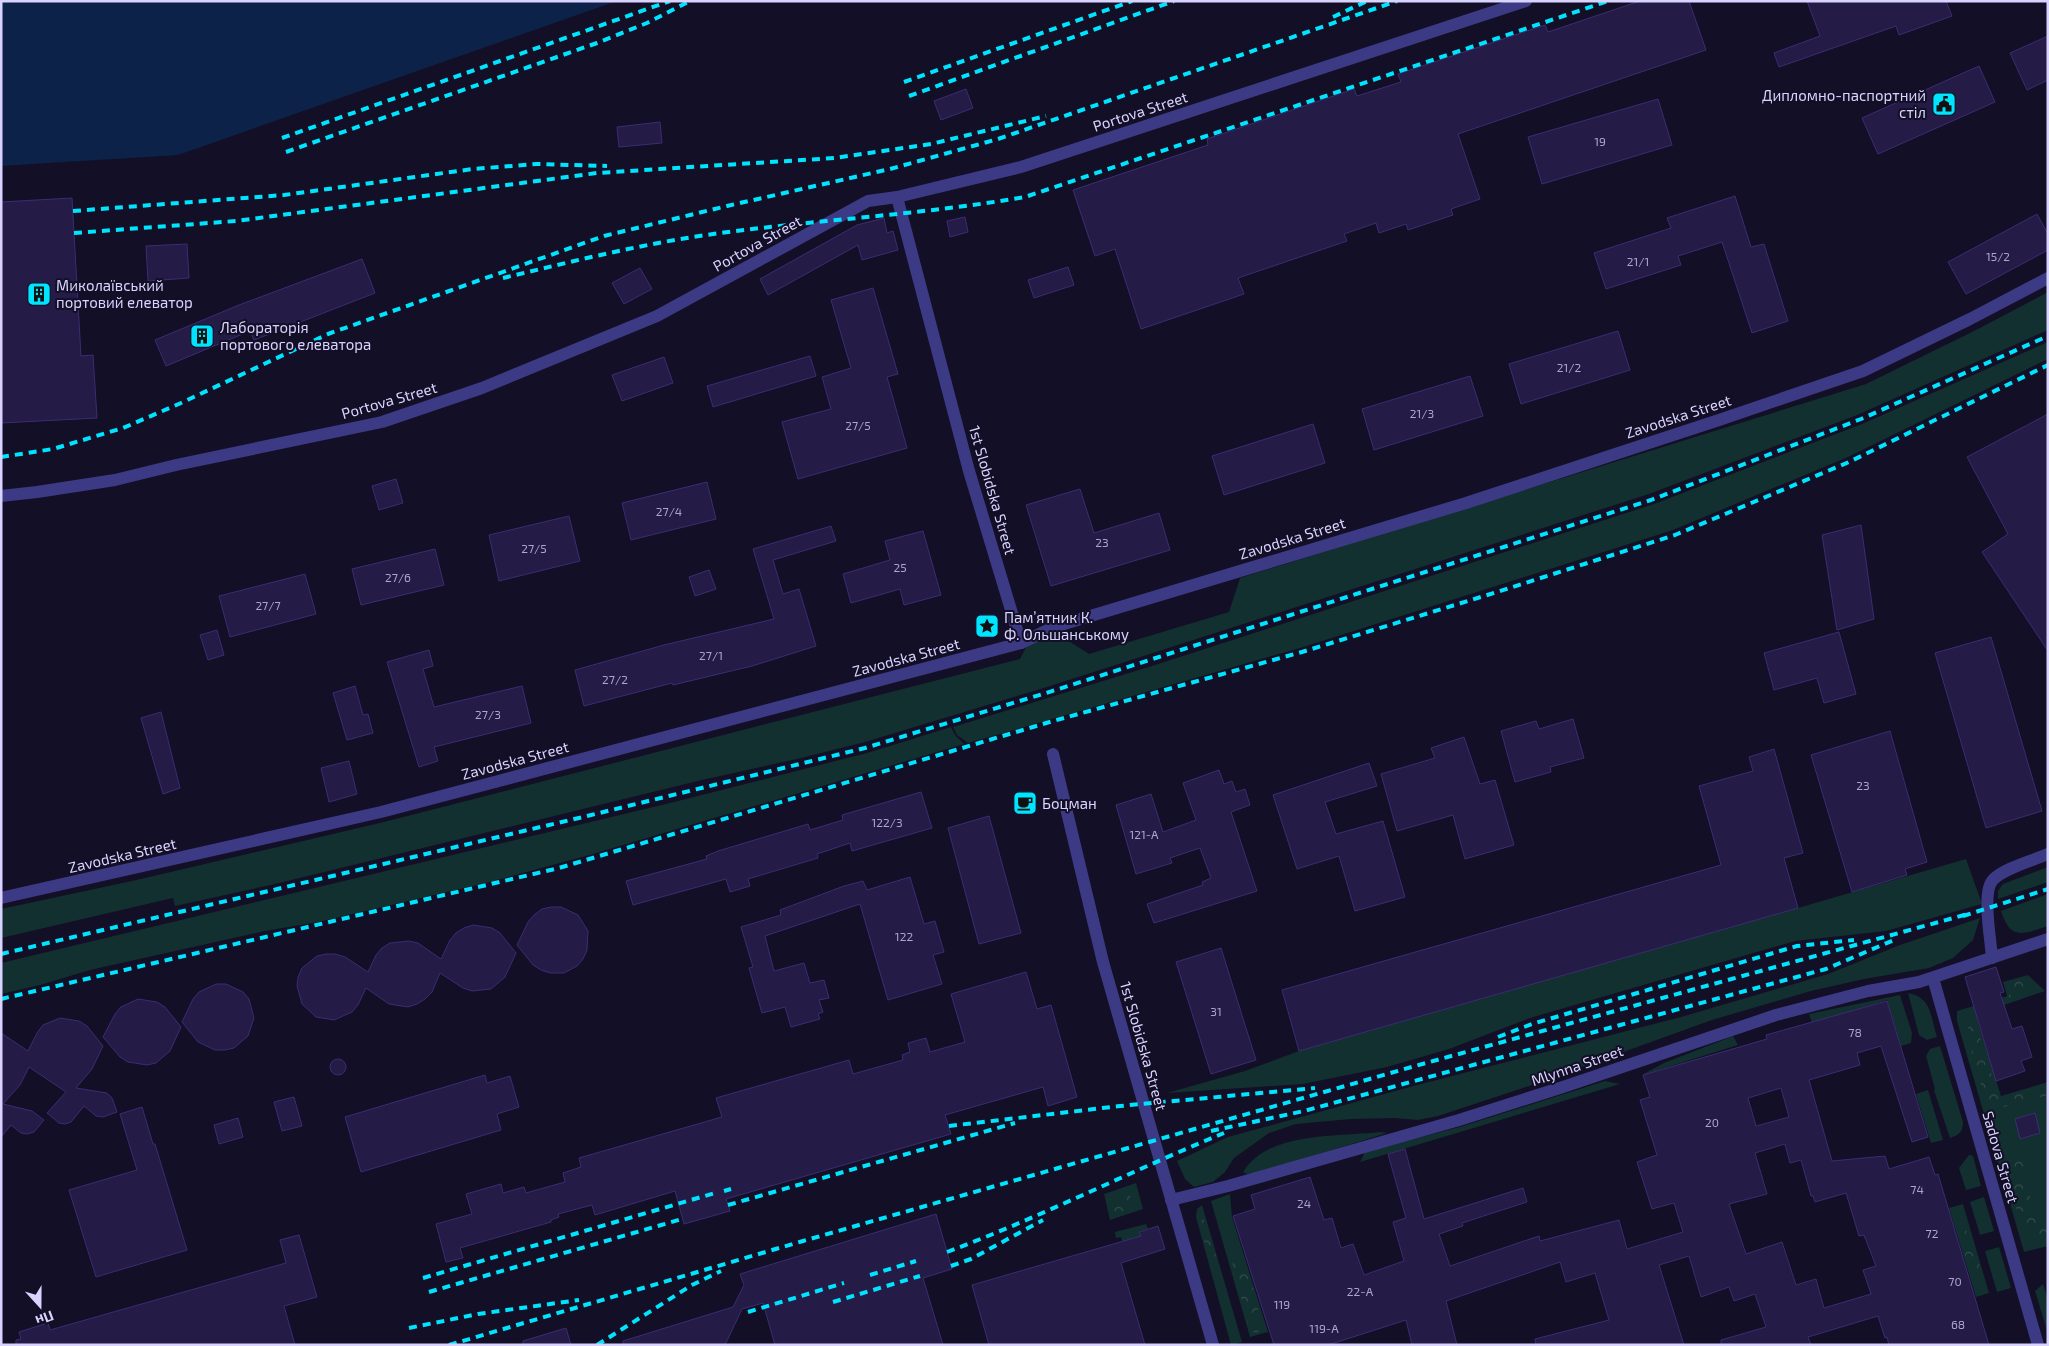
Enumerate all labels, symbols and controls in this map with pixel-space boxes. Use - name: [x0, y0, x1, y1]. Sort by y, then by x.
- place label: Дипломно-паспортний стіл: [1762, 86, 1926, 121]
- street label: Portova Street: [1090, 87, 1190, 135]
- public building icon: Дипломно-паспортний стіл: [1931, 91, 1957, 117]
- house number: 19: [1594, 134, 1606, 148]
- street label: Portova Street: [710, 211, 805, 275]
- house number: 15/2: [1986, 249, 2010, 263]
- house number: 21/1: [1627, 254, 1649, 268]
- place label: Миколаївський портовий елеватор: [56, 276, 193, 311]
- building icon: Миколаївський портовий елеватор: [26, 281, 52, 307]
- place label: Лабораторія портового елеватора: [220, 318, 371, 353]
- building icon: Лабораторія портового елеватора: [189, 323, 215, 349]
- house number: 21/2: [1557, 360, 1581, 374]
- street label: Portova Street: [339, 378, 439, 422]
- street label: Zavodska Street: [1623, 390, 1733, 442]
- house number: 21/3: [1410, 406, 1434, 420]
- house number: 27/5: [845, 418, 871, 432]
- street label: 1st Slobidska Street: [966, 423, 1020, 557]
- house number: 27/4: [656, 504, 682, 518]
- street label: Zavodska Street: [1237, 513, 1348, 563]
- house number: 23: [1095, 535, 1109, 549]
- house number: 27/5: [521, 541, 547, 555]
- house number: 25: [893, 560, 907, 574]
- house number: 27/6: [385, 570, 411, 584]
- house number: 27/7: [255, 598, 281, 612]
- place label: Пам’ятник К. Ф. Ольшанському: [1004, 608, 1129, 644]
- place icon: Пам’ятник К. Ф. Ольшанському: [974, 613, 1000, 639]
- street label: Zavodska Street: [850, 634, 962, 680]
- house number: 27/1: [699, 648, 723, 662]
- house number: 27/2: [602, 672, 628, 686]
- house number: 27/3: [475, 707, 501, 721]
- street label: Zavodska Street: [459, 737, 571, 783]
- house number: 23: [1856, 778, 1870, 792]
- cafe icon: Боцман: [1012, 790, 1038, 816]
- place label: Боцман: [1042, 794, 1097, 812]
- house number: 122/3: [871, 815, 903, 829]
- house number: 121-А: [1129, 827, 1159, 841]
- street label: Zavodska Street: [66, 834, 178, 876]
- house number: 122: [895, 929, 913, 943]
- street label: 1st Slobidska Street: [1117, 979, 1171, 1113]
- house number: 31: [1210, 1004, 1222, 1018]
- house number: 78: [1848, 1025, 1862, 1039]
- street label: Mlynna Street: [1529, 1041, 1626, 1089]
- street label: Sadova Street: [1979, 1109, 2023, 1205]
- house number: 20: [1705, 1115, 1719, 1129]
- house number: 74: [1910, 1182, 1924, 1196]
- house number: 24: [1297, 1196, 1311, 1210]
- house number: 72: [1926, 1226, 1939, 1240]
- house number: 70: [1948, 1274, 1962, 1288]
- north arrow: [15, 1281, 65, 1331]
- house number: 22-А: [1347, 1284, 1374, 1298]
- house number: 119: [1274, 1297, 1290, 1311]
- text: Пн: [33, 1307, 56, 1330]
- house number: 68: [1951, 1317, 1965, 1331]
- house number: 119-А: [1309, 1321, 1339, 1335]

